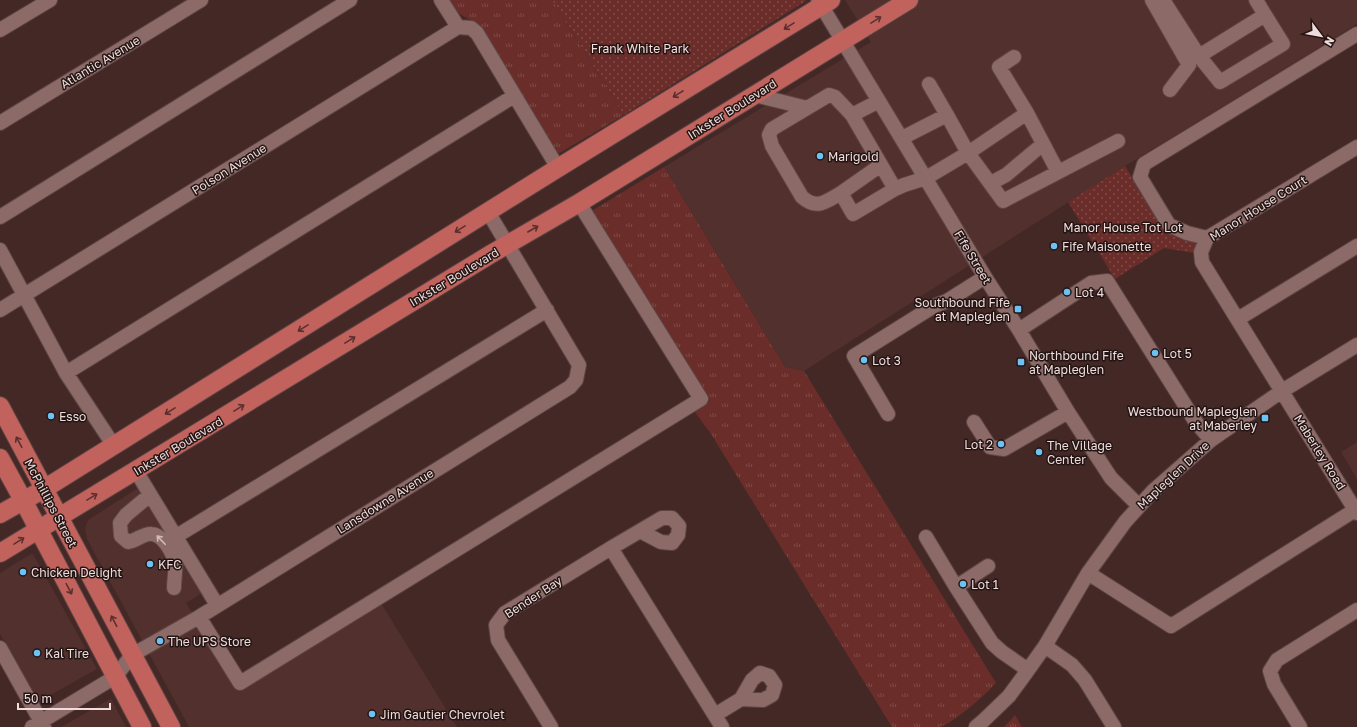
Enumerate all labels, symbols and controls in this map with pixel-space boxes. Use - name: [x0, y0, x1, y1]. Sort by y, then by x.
- one-way arrow: [870, 16, 882, 24]
- north arrow: [1301, 16, 1341, 56]
- one-way arrow: [783, 22, 794, 30]
- street label: Atlantic Avenue: [57, 32, 143, 92]
- text: N: [1322, 35, 1338, 49]
- park label: Frank White Park: [591, 41, 689, 56]
- street label: Inkster Boulevard: [685, 76, 779, 142]
- one-way arrow: [672, 91, 684, 99]
- street label: Polson Avenue: [189, 140, 269, 198]
- place label: Marigold: [828, 149, 879, 164]
- marker: Marigold: [815, 151, 825, 161]
- street label: Manor House Court: [1207, 172, 1309, 244]
- park label: Manor House Tot Lot: [1063, 220, 1183, 235]
- one-way arrow: [455, 225, 466, 234]
- one-way arrow: [527, 225, 539, 233]
- street label: Fife Street: [951, 227, 995, 287]
- place label: Fife Maisonette: [1062, 239, 1151, 254]
- marker: Fife Maisonette: [1049, 241, 1059, 251]
- street label: Inkster Boulevard: [407, 244, 501, 310]
- place label: Lot 4: [1075, 285, 1104, 300]
- marker: Lot 4: [1062, 287, 1072, 297]
- place label: Southbound Fife at Mapleglen: [915, 295, 1010, 324]
- marker: Southbound Fife at Mapleglen: [1013, 304, 1023, 314]
- one-way arrow: [298, 324, 309, 332]
- one-way arrow: [344, 336, 356, 344]
- place label: Lot 5: [1163, 346, 1192, 361]
- place label: Northbound Fife at Mapleglen: [1029, 348, 1124, 377]
- marker: Lot 5: [1150, 348, 1160, 358]
- place label: Lot 3: [872, 353, 901, 368]
- marker: Lot 3: [859, 355, 869, 365]
- marker: Northbound Fife at Mapleglen: [1016, 357, 1026, 367]
- one-way arrow: [233, 404, 244, 412]
- place label: Westbound Mapleglen at Maberley: [1128, 404, 1257, 433]
- one-way arrow: [165, 407, 176, 415]
- place label: Esso: [59, 409, 86, 424]
- marker: Esso: [46, 411, 56, 421]
- street label: Maberley Road: [1291, 412, 1349, 492]
- street label: Inkster Boulevard: [131, 413, 225, 479]
- marker: Westbound Mapleglen at Maberley: [1260, 413, 1270, 423]
- one-way arrow: [15, 436, 23, 448]
- place label: Lot 2: [964, 437, 993, 452]
- place label: The Village Center: [1047, 438, 1112, 467]
- street label: Mapleglen Drive: [1134, 438, 1212, 512]
- marker: Lot 2: [996, 439, 1006, 449]
- marker: The Village Center: [1034, 447, 1044, 457]
- street label: McPhillips Street: [21, 456, 81, 550]
- street label: Lansdowne Avenue: [334, 465, 436, 537]
- one-way arrow: [86, 493, 98, 501]
- one-way arrow: [156, 535, 166, 544]
- one-way arrow: [13, 537, 25, 545]
- place label: KFC: [158, 557, 182, 572]
- marker: KFC: [145, 559, 155, 569]
- place label: Chicken Delight: [31, 565, 122, 580]
- marker: Chicken Delight: [18, 567, 28, 577]
- street label: Bender Bay: [501, 573, 565, 621]
- place label: Lot 1: [971, 577, 999, 592]
- marker: Lot 1: [958, 579, 968, 589]
- one-way arrow: [66, 582, 73, 594]
- one-way arrow: [109, 615, 117, 627]
- place label: The UPS Store: [168, 634, 251, 649]
- marker: The UPS Store: [155, 636, 165, 646]
- place label: Kal Tire: [45, 646, 89, 661]
- marker: Kal Tire: [32, 648, 42, 658]
- scale bar: [18, 685, 110, 711]
- text: 50 m: [24, 691, 52, 706]
- place label: Jim Gautier Chevrolet: [380, 707, 505, 722]
- marker: Jim Gautier Chevrolet: [367, 709, 377, 719]

